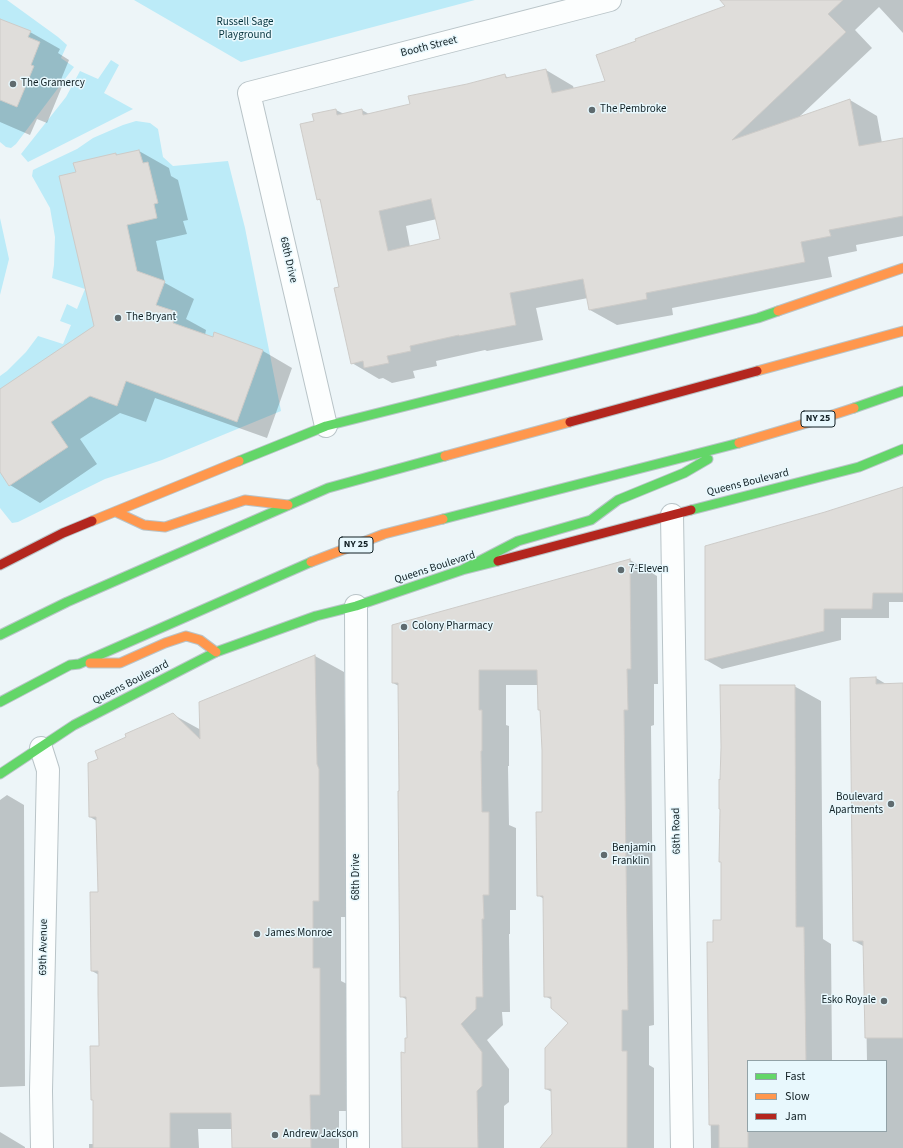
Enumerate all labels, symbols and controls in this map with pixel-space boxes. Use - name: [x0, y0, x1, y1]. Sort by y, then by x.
- park label: Russell Sage Playground: [217, 16, 273, 42]
- street label: Booth Street: [399, 34, 459, 60]
- place label: The Gramercy: [21, 77, 85, 91]
- marker: The Gramercy: [8, 79, 18, 89]
- place label: The Pembroke: [600, 103, 667, 117]
- marker: The Pembroke: [587, 105, 597, 115]
- street label: 68th Drive: [276, 236, 300, 284]
- place label: The Bryant: [126, 311, 176, 325]
- marker: The Bryant: [113, 313, 123, 323]
- road number: NY 25: [801, 411, 835, 427]
- street label: Queens Boulevard: [706, 466, 790, 500]
- road number: NY 25: [339, 537, 373, 553]
- street label: Queens Boulevard: [393, 549, 477, 587]
- place label: 7-Eleven: [629, 563, 669, 577]
- marker: 7-Eleven: [616, 565, 626, 575]
- place label: Colony Pharmacy: [412, 620, 493, 634]
- marker: Colony Pharmacy: [399, 622, 409, 632]
- street label: Queens Boulevard: [91, 658, 171, 708]
- place label: Boulevard Apartments: [829, 791, 883, 817]
- marker: Boulevard Apartments: [886, 799, 896, 809]
- street label: 68th Road: [670, 808, 684, 854]
- place label: Benjamin Franklin: [612, 842, 656, 868]
- marker: Benjamin Franklin: [599, 850, 609, 860]
- street label: 68th Drive: [350, 854, 364, 900]
- street label: 69th Avenue: [37, 919, 51, 975]
- place label: James Monroe: [265, 927, 332, 941]
- marker: James Monroe: [252, 929, 262, 939]
- place label: Esko Royale: [821, 994, 876, 1008]
- marker: Esko Royale: [879, 996, 889, 1006]
- legend: [747, 1060, 887, 1132]
- text: Fast: [785, 1068, 805, 1085]
- text: Slow: [785, 1088, 810, 1105]
- text: Jam: [785, 1108, 807, 1125]
- place label: Andrew Jackson: [283, 1128, 358, 1142]
- marker: Andrew Jackson: [270, 1130, 280, 1140]

